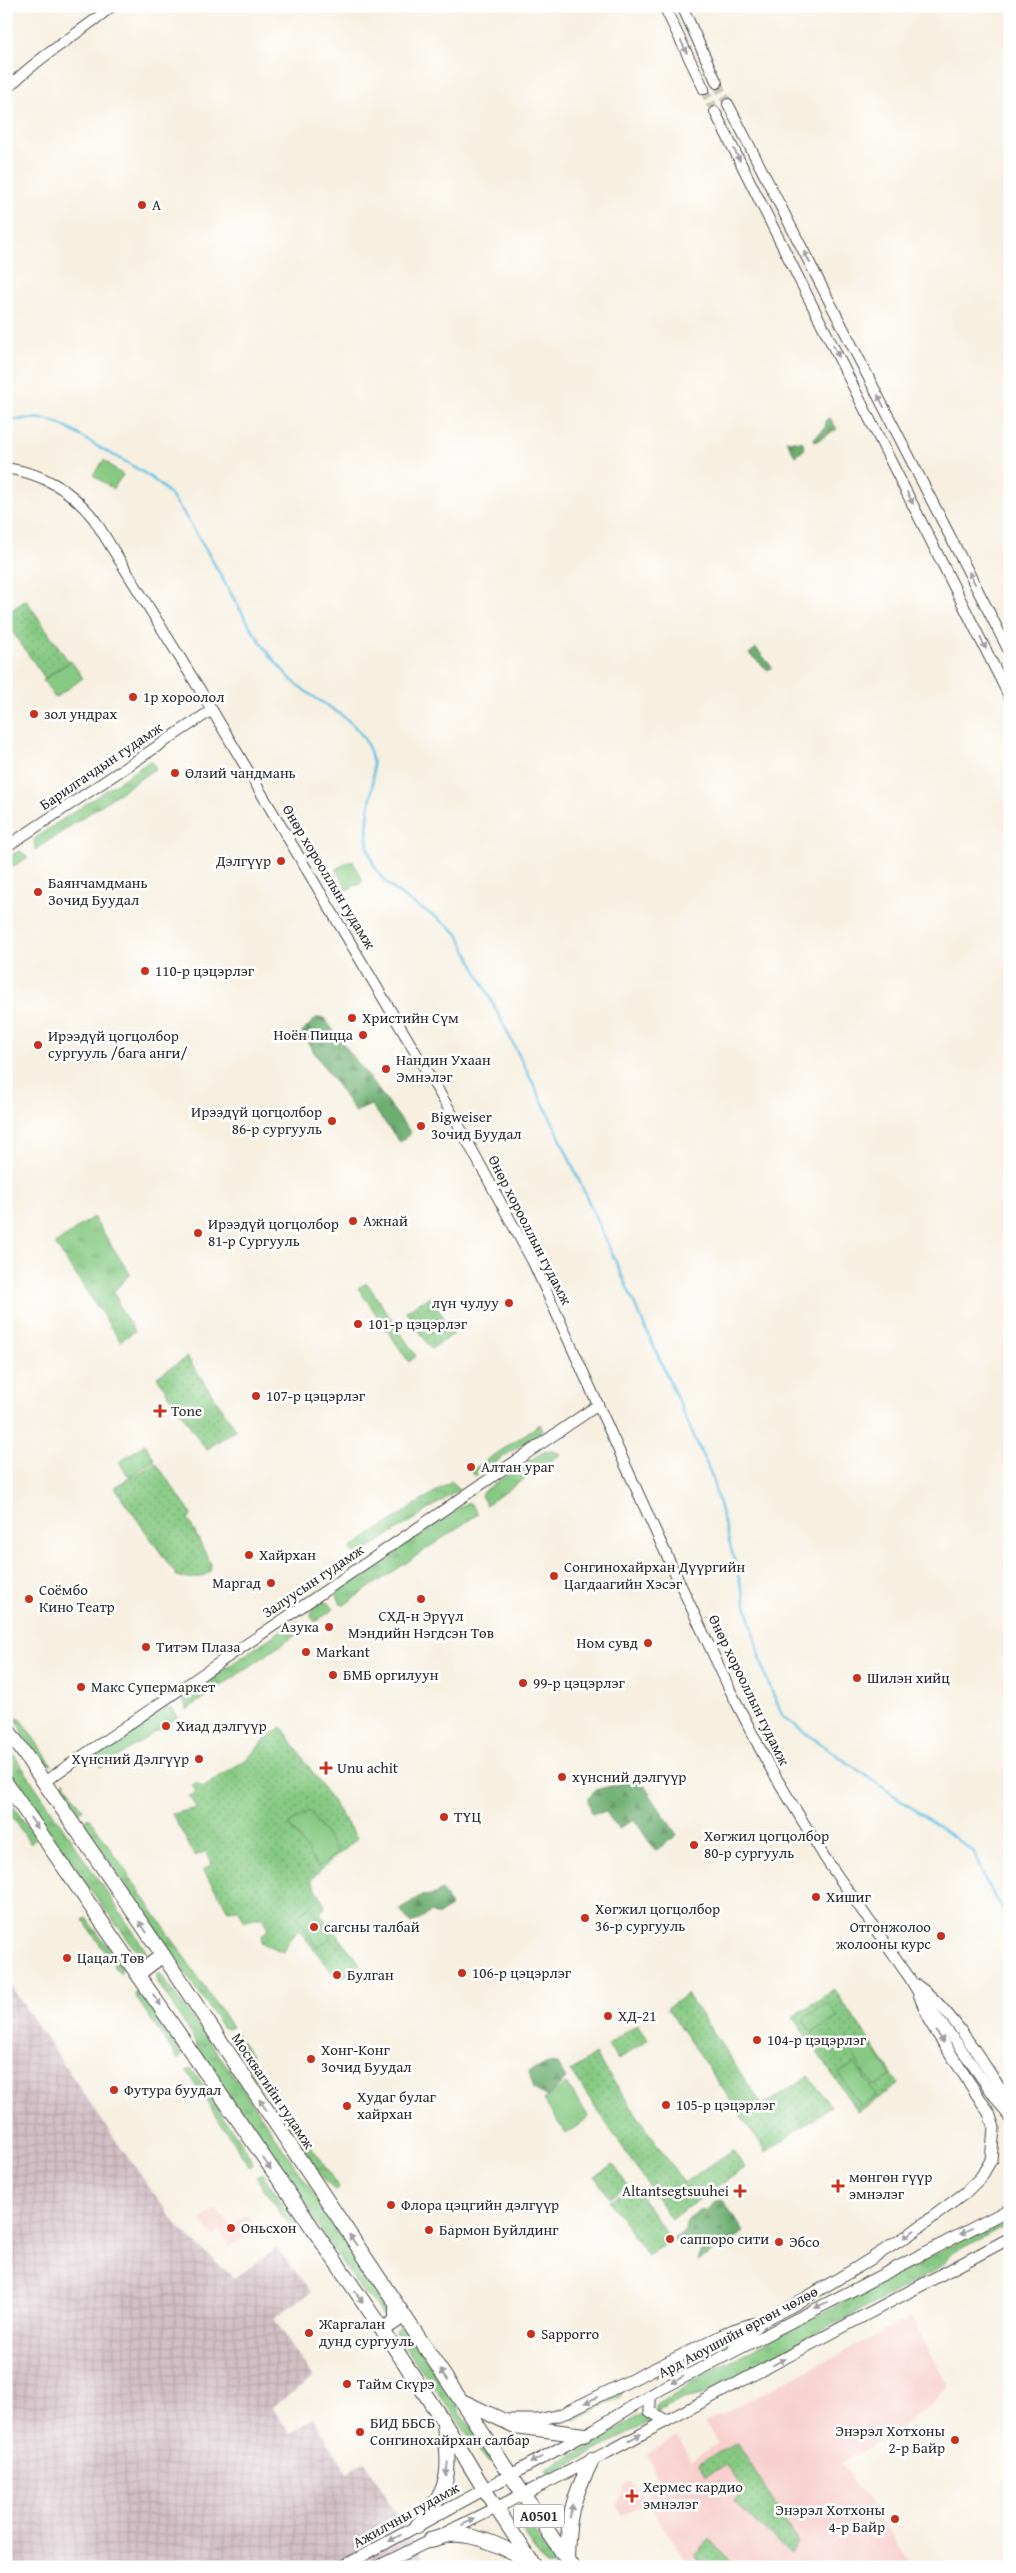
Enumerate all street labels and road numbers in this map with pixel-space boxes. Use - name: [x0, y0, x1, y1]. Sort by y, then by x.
- street label: Барилгачдын гудамж: [35, 717, 166, 815]
- street label: Өнөр хорооллын гудамж: [278, 800, 381, 953]
- street label: Өнөр хорооллын гудамж: [484, 1151, 577, 1308]
- street label: Залуусын гудамж: [258, 1539, 368, 1622]
- street label: Өнөр хорооллын гудамж: [704, 1611, 795, 1769]
- street label: Москвагийн гудамж: [227, 2029, 320, 2153]
- street label: Ард Аюушийн өргөн чөлөө: [654, 2280, 822, 2383]
- street label: Ажилчны гудамж: [349, 2477, 463, 2553]
- road number: A0501: [514, 2504, 564, 2528]

